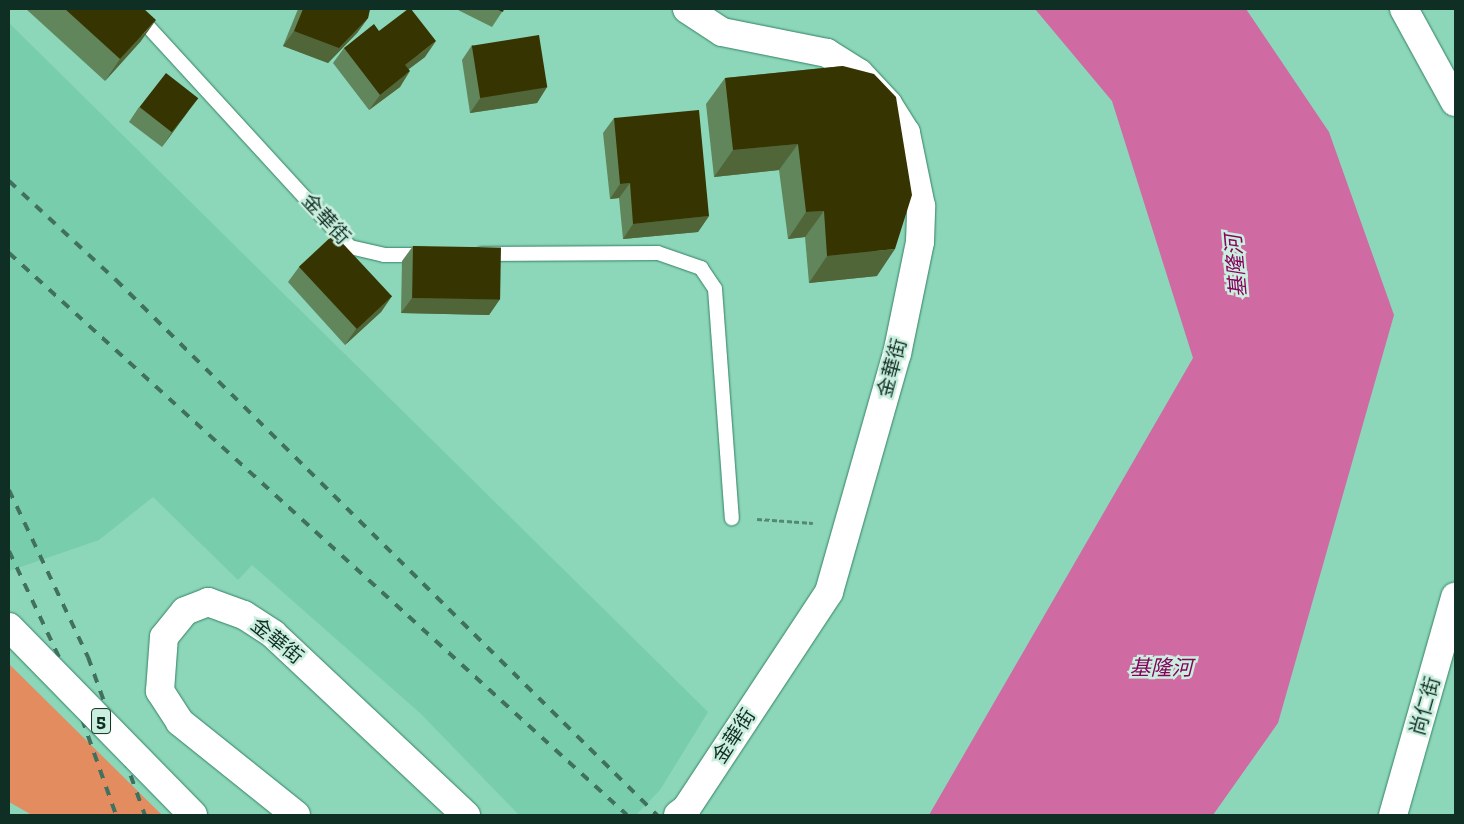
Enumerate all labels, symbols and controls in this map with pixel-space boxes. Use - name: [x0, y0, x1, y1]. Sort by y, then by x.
- street label: 金華街: [297, 189, 355, 249]
- water label: 基隆河: [1221, 234, 1251, 298]
- street label: 金華街: [873, 336, 911, 400]
- street label: 金華街: [246, 613, 308, 669]
- water label: 基隆河: [1130, 655, 1192, 681]
- street label: 尚仁街: [1405, 674, 1445, 738]
- road number: 5: [91, 704, 111, 738]
- street label: 金華街: [708, 704, 760, 768]

